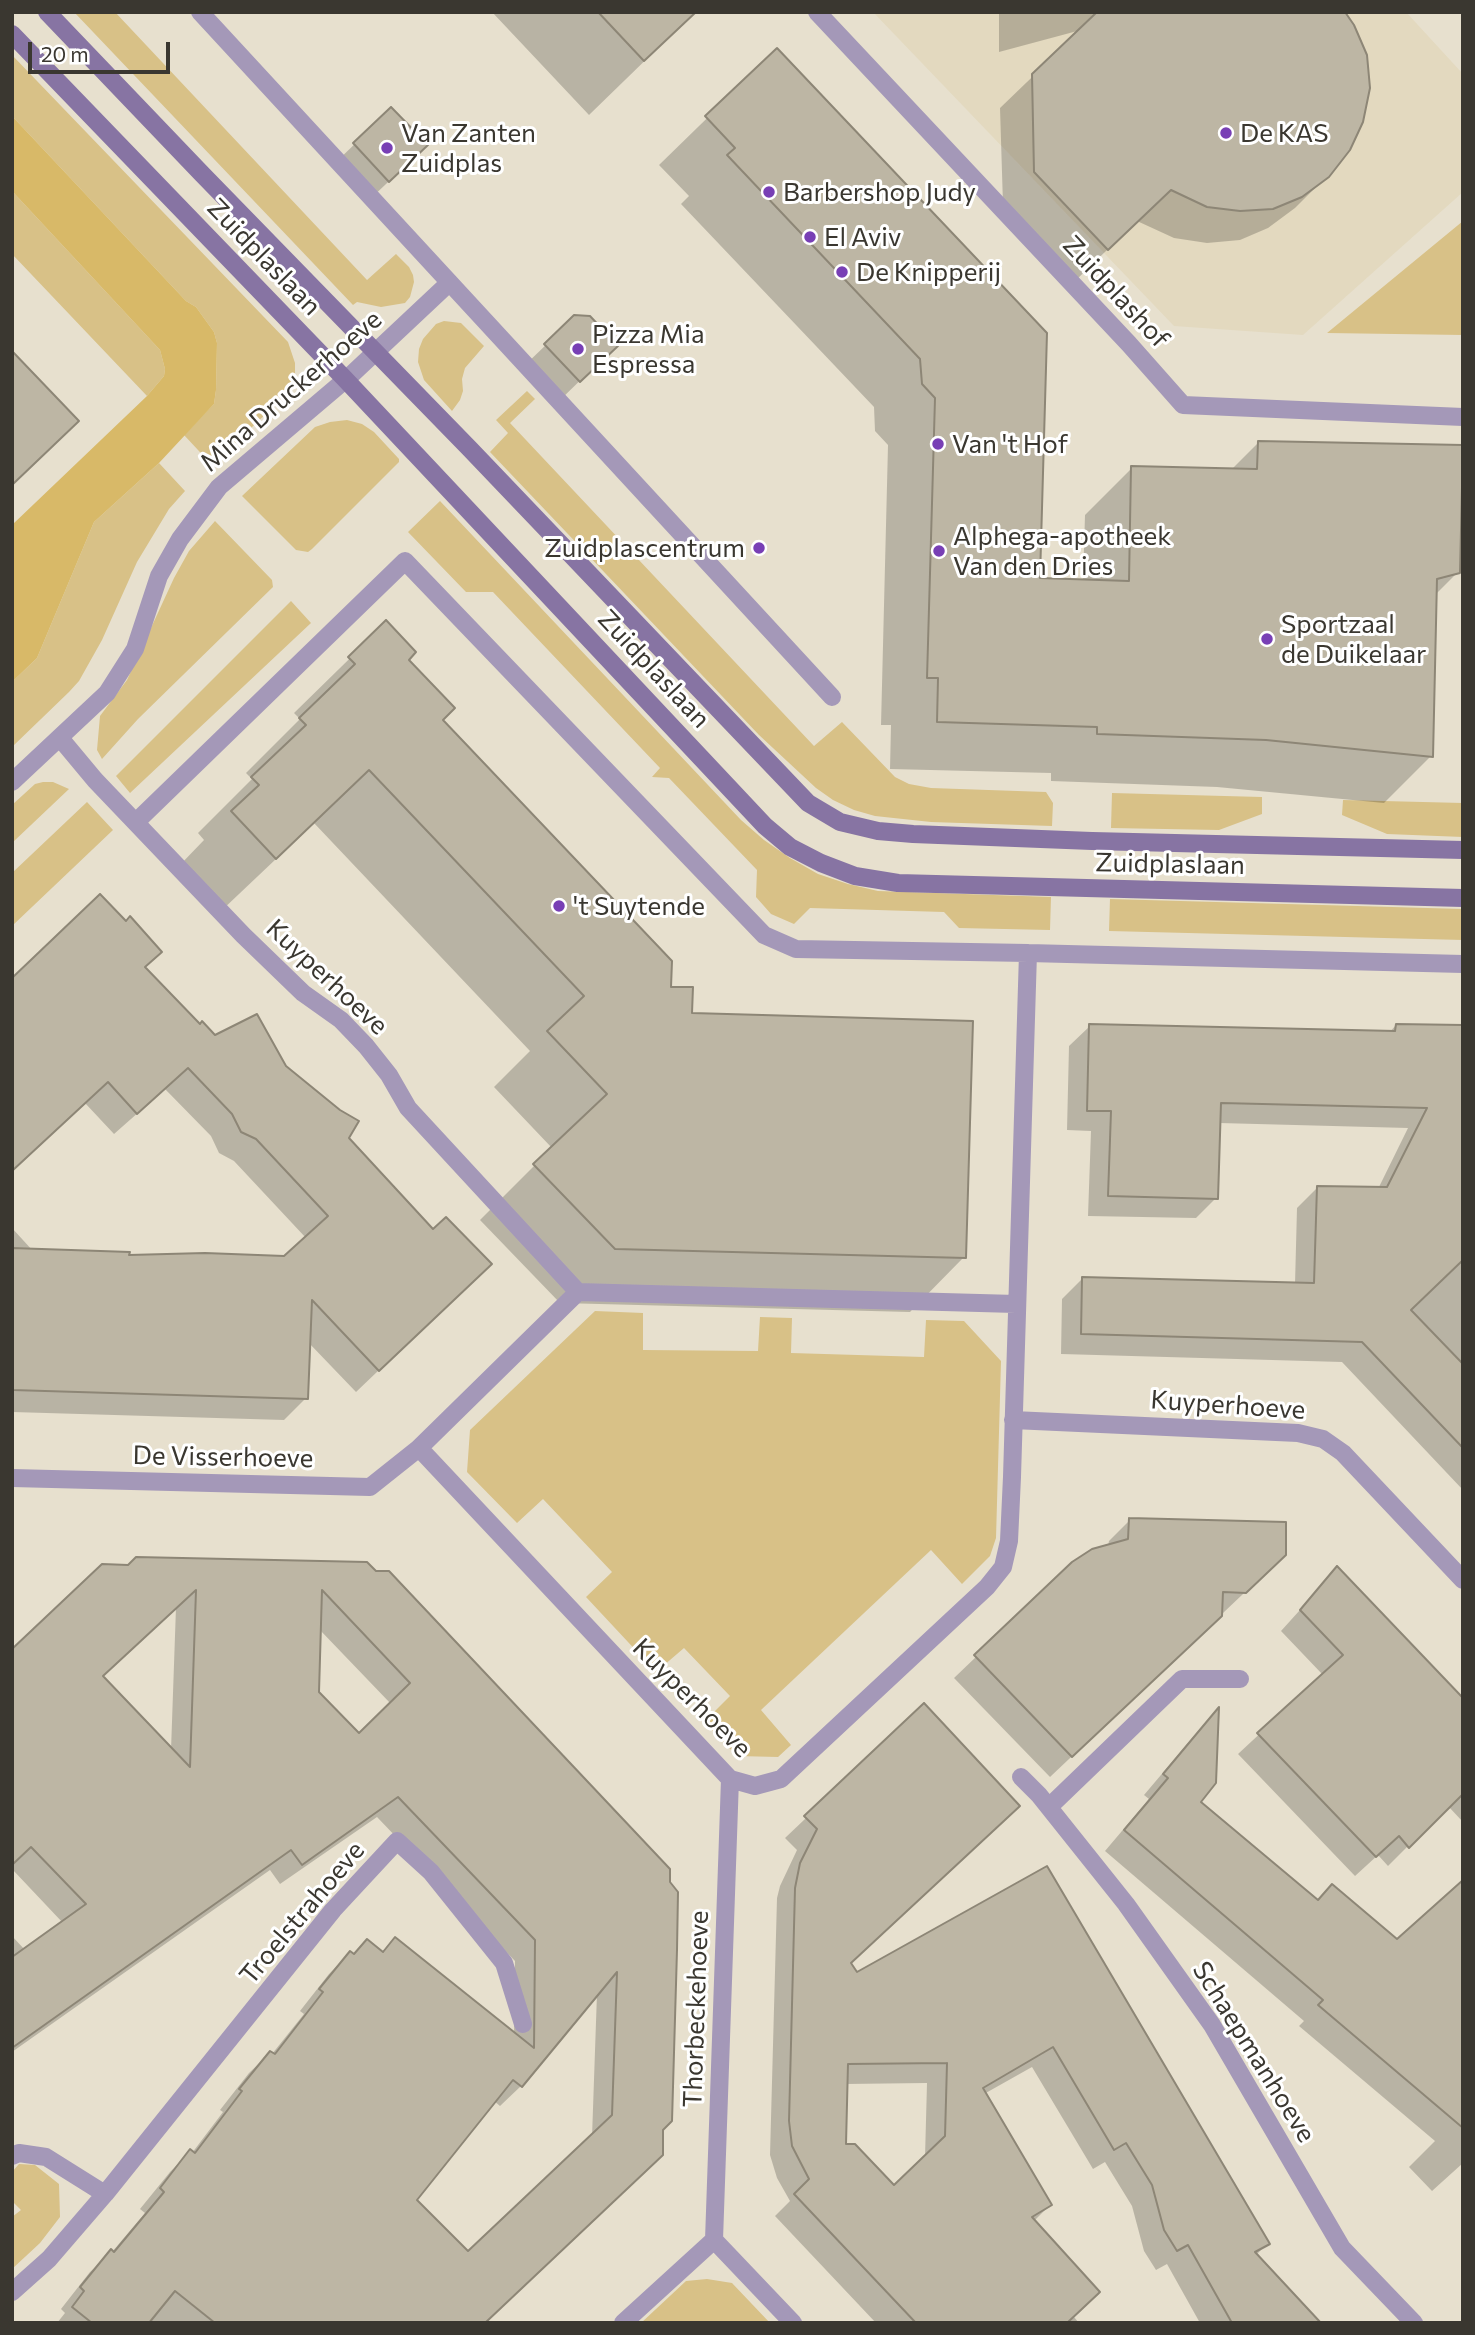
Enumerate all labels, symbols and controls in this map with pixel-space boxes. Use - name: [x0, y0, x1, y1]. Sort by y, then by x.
- scale bar: [32, 28, 173, 72]
- text: 20 m: [41, 41, 89, 66]
- place label: Van Zanten Zuidplas: [401, 117, 536, 178]
- place label: De KAS: [1240, 117, 1328, 149]
- marker: De KAS: [1218, 125, 1234, 141]
- marker: Van Zanten Zuidplas: [379, 140, 395, 156]
- place label: Barbershop Judy: [783, 176, 976, 208]
- marker: Barbershop Judy: [761, 184, 777, 200]
- street label: Zuidplaslaan: [201, 192, 327, 322]
- place label: El Aviv: [824, 221, 901, 253]
- marker: El Aviv: [802, 229, 818, 245]
- street label: Zuidplashof: [1056, 230, 1176, 354]
- place label: De Knipperij: [856, 256, 1001, 288]
- marker: De Knipperij: [834, 264, 850, 280]
- street label: Mina Druckerhoeve: [194, 304, 388, 478]
- place label: Pizza Mia Espressa: [592, 318, 705, 380]
- marker: Pizza Mia Espressa: [570, 341, 586, 357]
- place label: Van 't Hof: [952, 428, 1068, 460]
- marker: Van 't Hof: [930, 436, 946, 452]
- place label: Alphega-apotheek Van den Dries: [953, 520, 1171, 582]
- place label: Zuidplascentrum: [544, 532, 745, 564]
- marker: Zuidplascentrum: [751, 540, 767, 556]
- marker: Alphega-apotheek Van den Dries: [931, 543, 947, 559]
- street label: Zuidplaslaan: [592, 604, 716, 734]
- place label: Sportzaal de Duikelaar: [1281, 608, 1426, 670]
- marker: Sportzaal de Duikelaar: [1259, 631, 1275, 647]
- street label: Zuidplaslaan: [1095, 847, 1245, 881]
- place label: 't Suytende: [573, 890, 705, 922]
- marker: 't Suytende: [551, 898, 567, 914]
- street label: Kuyperhoeve: [260, 913, 394, 1041]
- street label: Kuyperhoeve: [1150, 1384, 1306, 1426]
- street label: De Visserhoeve: [132, 1440, 314, 1474]
- street label: Kuyperhoeve: [626, 1632, 758, 1764]
- street label: Troelstrahoeve: [233, 1835, 371, 1991]
- street label: Thorbeckehoeve: [677, 1910, 715, 2108]
- street label: Schaepmanhoeve: [1186, 1956, 1322, 2148]

